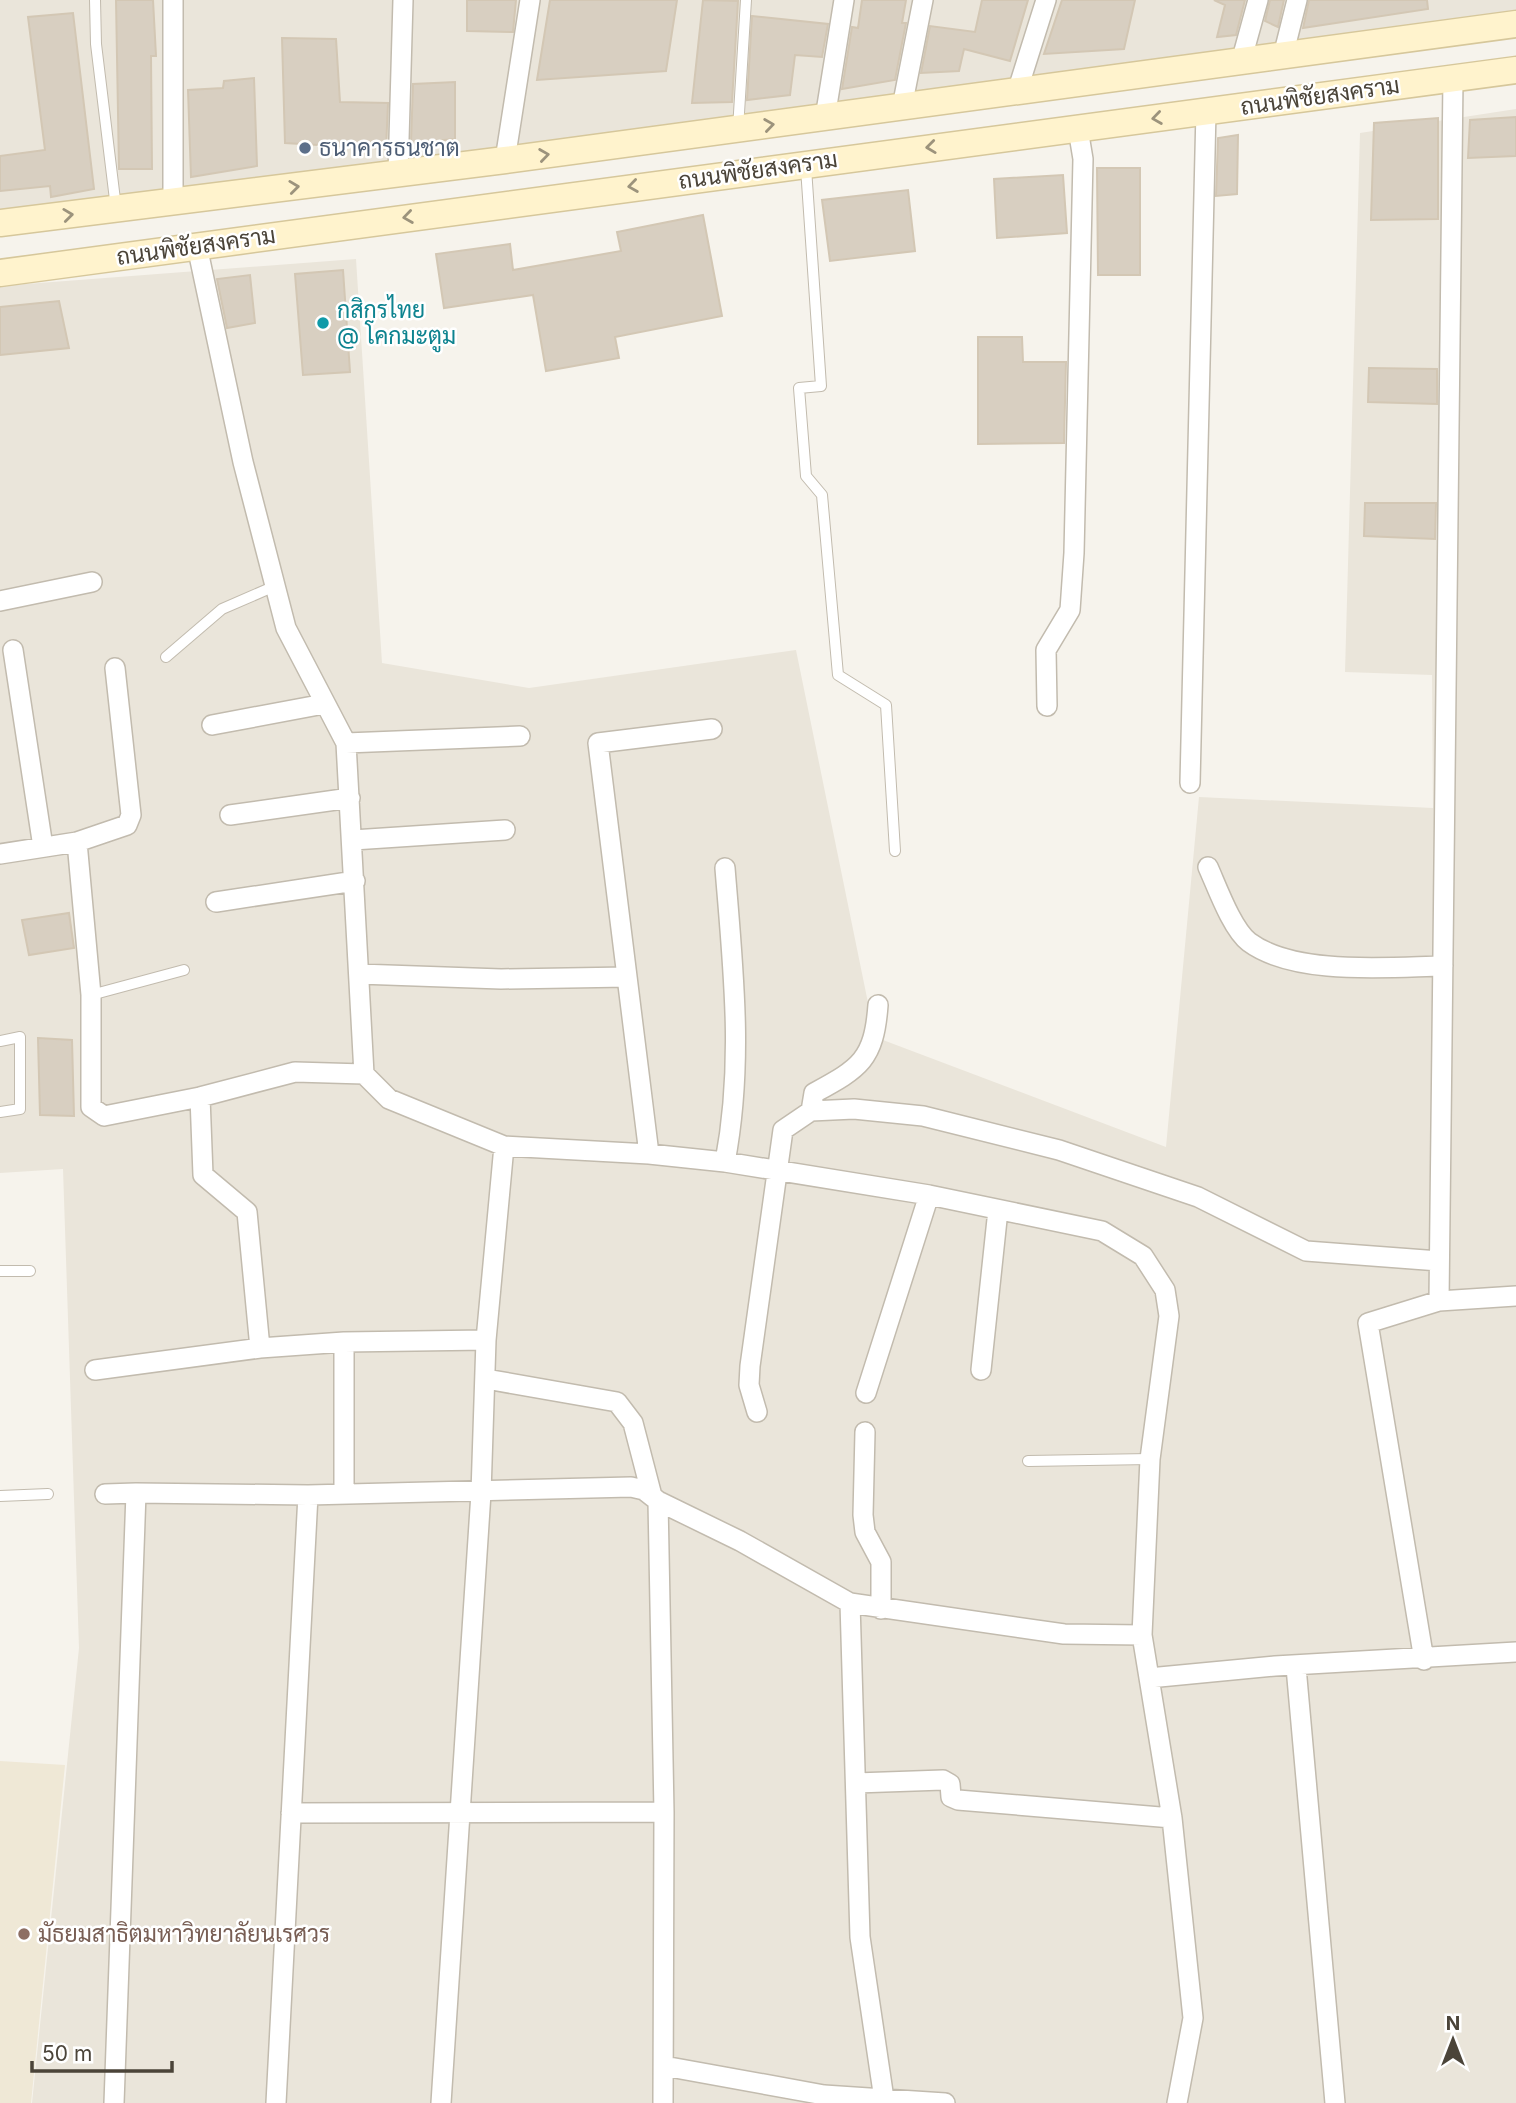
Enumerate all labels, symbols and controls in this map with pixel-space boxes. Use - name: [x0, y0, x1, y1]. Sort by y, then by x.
- street label: ถนนพิชัยสงคราม: [1239, 71, 1401, 121]
- one-way arrow: [1151, 111, 1163, 126]
- one-way arrow: [763, 118, 775, 133]
- place label: ธนาคารธนชาต: [319, 134, 460, 162]
- marker: ธนาคารธนชาต: [297, 140, 313, 156]
- one-way arrow: [925, 140, 937, 155]
- street label: ถนนพิชัยสงคราม: [677, 145, 839, 195]
- one-way arrow: [538, 148, 549, 163]
- one-way arrow: [627, 179, 639, 194]
- one-way arrow: [288, 180, 299, 195]
- one-way arrow: [63, 208, 74, 223]
- one-way arrow: [402, 210, 413, 225]
- street label: ถนนพิชัยสงคราม: [115, 221, 277, 271]
- place label: กสิกรไทย @ โคกมะตูม: [337, 294, 456, 353]
- marker: กสิกรไทย @ โคกมะตูม: [315, 315, 331, 331]
- place label: มัธยมสาธิตมหาวิทยาลัยนเรศวร: [38, 1920, 330, 1948]
- marker: มัธยมสาธิตมหาวิทยาลัยนเรศวร: [16, 1926, 32, 1942]
- north arrow: [1418, 2005, 1488, 2075]
- text: N: [1446, 2012, 1460, 2035]
- scale bar: [32, 2030, 172, 2074]
- text: 50 m: [42, 2041, 92, 2066]

